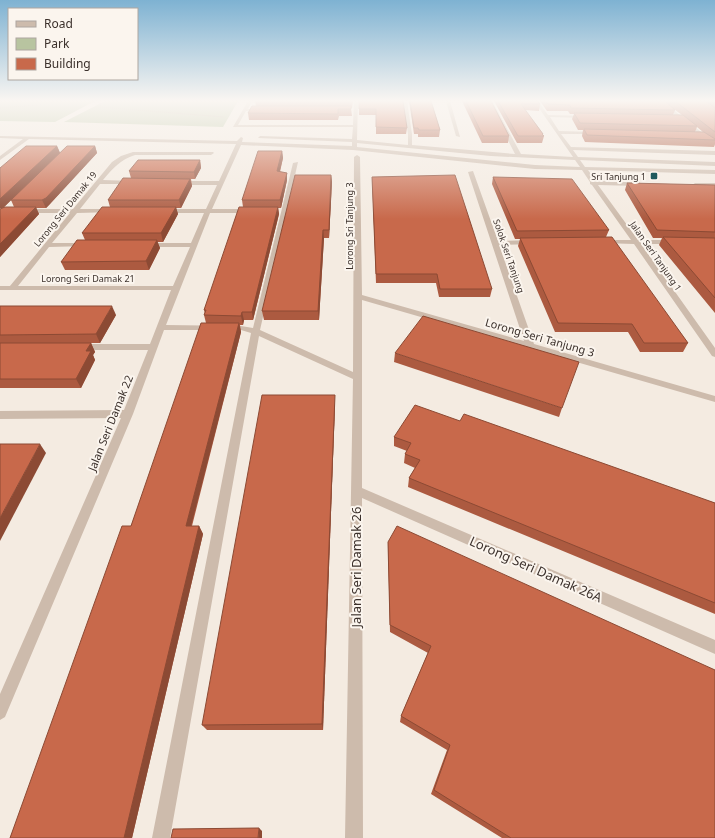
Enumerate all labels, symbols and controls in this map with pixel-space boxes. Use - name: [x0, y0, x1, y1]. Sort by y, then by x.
- legend: [8, 8, 138, 80]
- text: Road: [44, 15, 73, 32]
- text: Park: [44, 35, 70, 52]
- text: Building: [44, 55, 91, 72]
- street label: Lorong Seri Damak 19: [31, 169, 99, 249]
- place label: Sri Tanjung 1: [591, 170, 646, 183]
- marker: Sri Tanjung 1: [649, 171, 659, 181]
- street label: Lorong Sri Tanjung 3: [343, 182, 356, 270]
- street label: Solok Seri Tanjung: [490, 217, 528, 295]
- street label: Jalan Seri Tanjung 1: [626, 218, 685, 294]
- street label: Lorong Seri Damak 21: [41, 272, 135, 285]
- street label: Lorong Seri Tanjung 3: [484, 314, 596, 360]
- street label: Jalan Seri Damak 22: [84, 373, 136, 474]
- street label: Jalan Seri Damak 26: [347, 507, 365, 629]
- street label: Lorong Seri Damak 26A: [467, 532, 606, 607]

